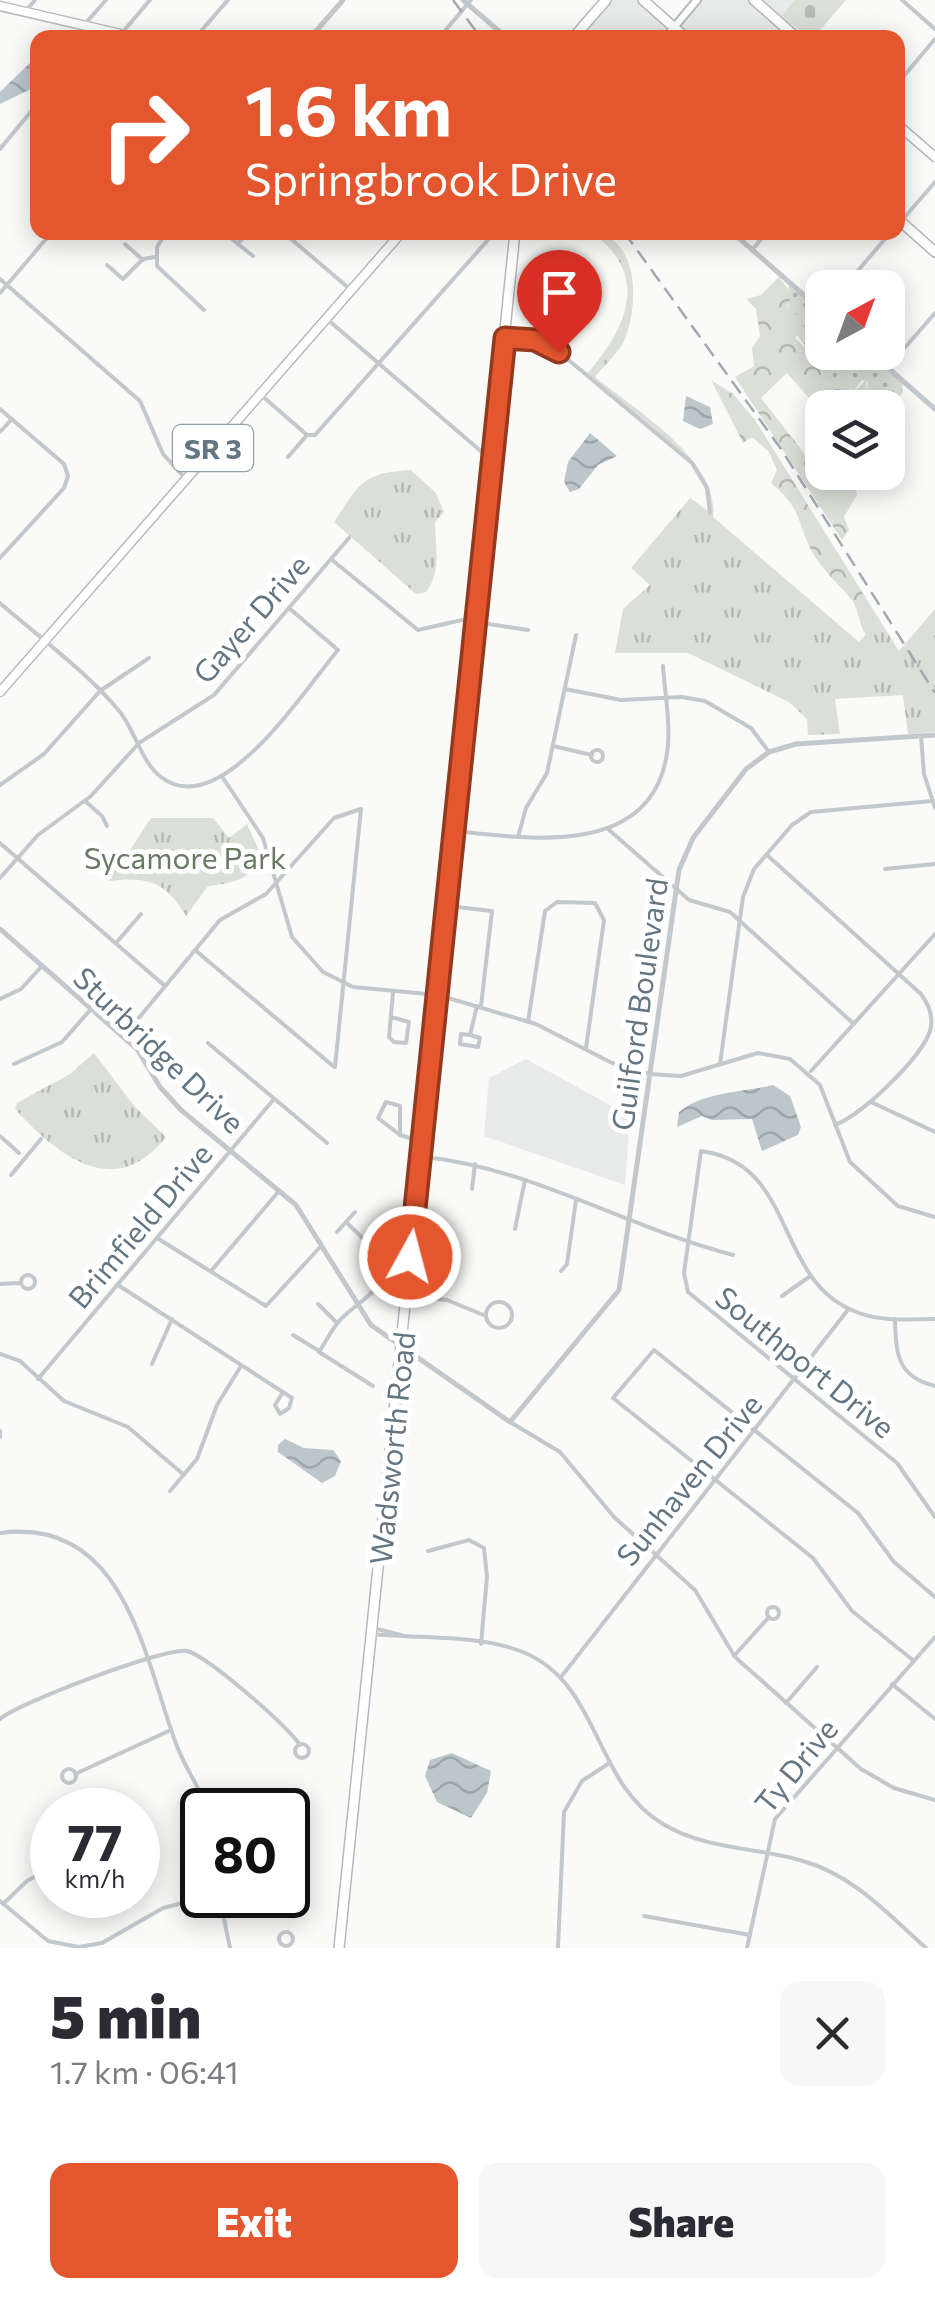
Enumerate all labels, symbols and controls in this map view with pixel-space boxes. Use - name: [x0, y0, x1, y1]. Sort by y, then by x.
- text: 1.6 km: [245, 65, 452, 150]
- icon: right: [80, 70, 210, 200]
- text: Springbrook Drive: [245, 150, 617, 205]
- pin: [517, 250, 602, 353]
- icon: arrive: [532, 265, 587, 320]
- north arrow: [805, 270, 905, 370]
- map controls: [805, 270, 905, 490]
- button: layers: [805, 390, 905, 490]
- road number: SR 3: [173, 425, 253, 471]
- street label: Gayer Drive: [184, 546, 316, 690]
- park label: Sycamore Park: [84, 838, 286, 875]
- street label: Guilford Boulevard: [602, 875, 674, 1133]
- street label: Sturbridge Drive: [67, 958, 253, 1140]
- street label: Brimfield Drive: [59, 1135, 219, 1315]
- position arrow: [358, 1205, 462, 1309]
- street label: Southport Drive: [709, 1277, 903, 1445]
- street label: Wadsworth Road: [360, 1330, 422, 1566]
- street label: Sunhaven Drive: [607, 1386, 769, 1572]
- street label: Ty Drive: [746, 1710, 844, 1820]
- speed limit sign: 80: [180, 1788, 310, 1918]
- text: 77: [68, 1810, 122, 1871]
- text: km/h: [65, 1863, 125, 1893]
- text: 5 min: [50, 1977, 201, 2050]
- button: close: [780, 1981, 885, 2086]
- text: 1.7 km · 06:41: [50, 2051, 239, 2091]
- button: Exit: [50, 2163, 458, 2278]
- button: Share: [478, 2163, 885, 2278]

